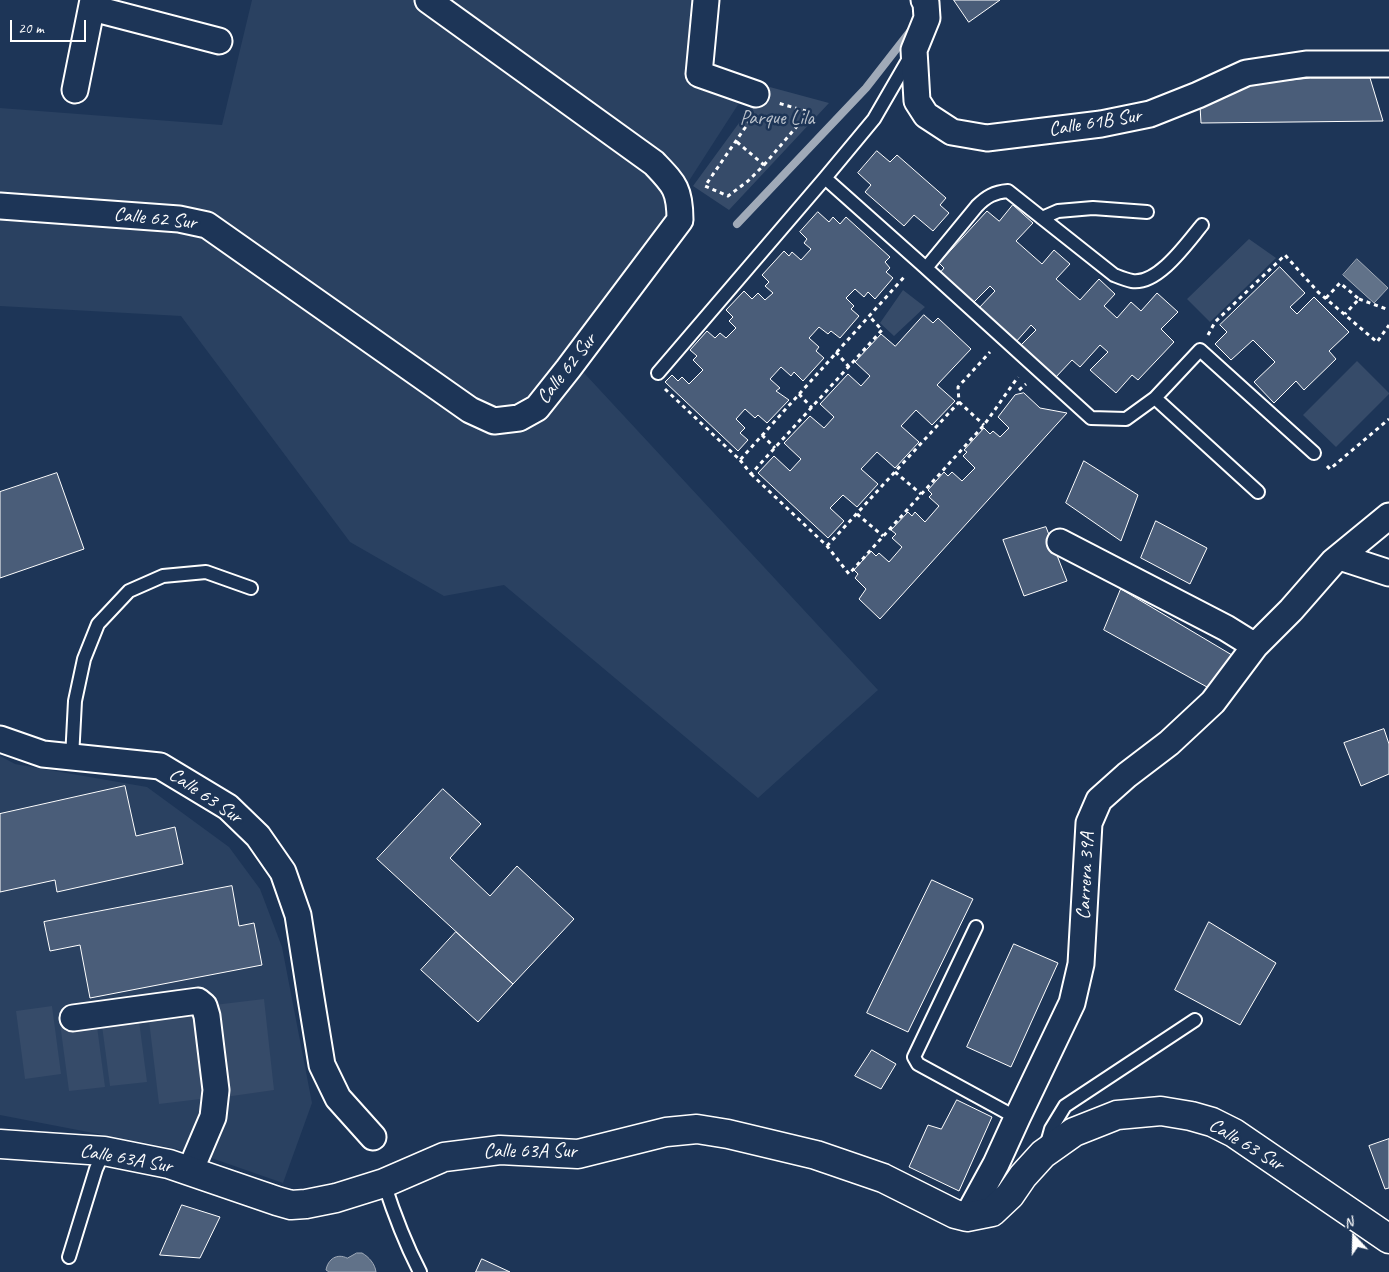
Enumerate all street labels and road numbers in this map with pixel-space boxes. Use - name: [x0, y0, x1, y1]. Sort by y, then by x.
- street label: Calle 61B Sur: [1047, 104, 1143, 142]
- street label: Calle 62 Sur: [112, 203, 198, 235]
- street label: Calle 62 Sur: [532, 329, 602, 409]
- street label: Calle 63 Sur: [164, 763, 246, 829]
- street label: Carrera 39A: [1072, 832, 1100, 920]
- street label: Calle 63 Sur: [1204, 1113, 1288, 1177]
- street label: Calle 63A Sur: [78, 1139, 174, 1179]
- street label: Calle 63A Sur: [483, 1140, 577, 1164]

